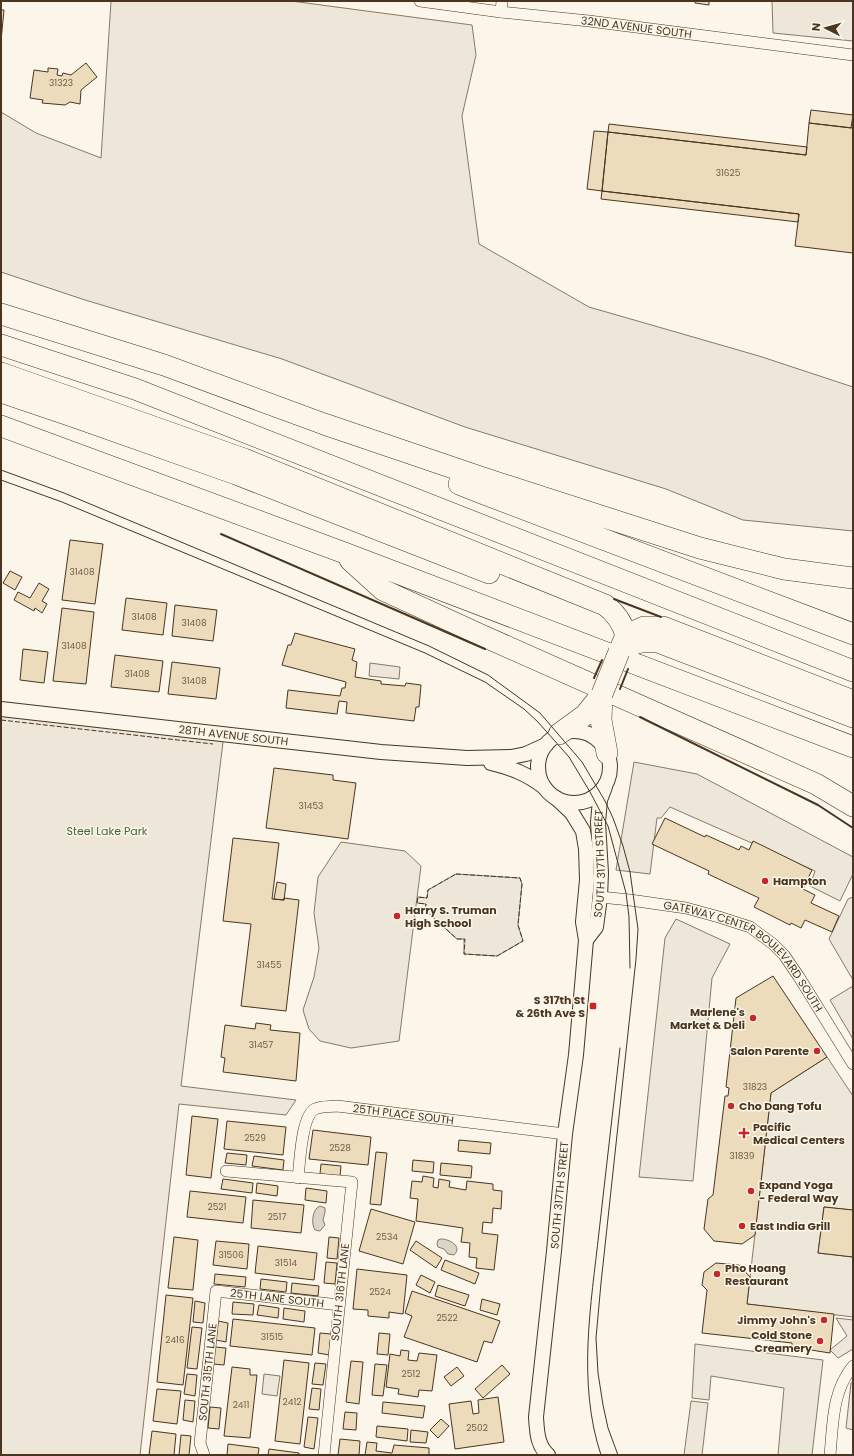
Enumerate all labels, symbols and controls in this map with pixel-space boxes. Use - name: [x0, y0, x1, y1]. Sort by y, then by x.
- north arrow: [806, 8, 846, 48]
- street label: 32ND AVENUE SOUTH: [580, 12, 693, 42]
- text: N: [808, 22, 824, 32]
- house number: 31323: [49, 77, 73, 89]
- house number: 31625: [716, 167, 741, 179]
- house number: 31408: [69, 566, 95, 578]
- house number: 31408: [131, 611, 157, 623]
- house number: 31408: [181, 617, 207, 629]
- house number: 31408: [61, 640, 87, 652]
- house number: 31408: [124, 668, 150, 680]
- house number: 31408: [181, 675, 207, 687]
- street label: 28TH AVENUE SOUTH: [178, 721, 289, 749]
- house number: 31453: [299, 800, 323, 812]
- street label: SOUTH 317TH STREET: [589, 809, 609, 919]
- park label: Steel Lake Park: [67, 823, 148, 839]
- place label: Hampton: [773, 873, 827, 889]
- marker: Hampton: [760, 876, 770, 886]
- street label: GATEWAY CENTER BOULEVARD SOUTH: [662, 897, 827, 1015]
- place label: Harry S. Truman High School: [405, 902, 497, 931]
- marker: Harry S. Truman High School: [392, 911, 402, 921]
- house number: 31455: [256, 959, 282, 971]
- place label: S 317th St & 26th Ave S: [516, 992, 586, 1021]
- marker: S 317th St & 26th Ave S: [588, 1001, 598, 1011]
- place label: Marlene's Market & Deli: [670, 1004, 745, 1033]
- marker: Marlene's Market & Deli: [748, 1013, 758, 1023]
- house number: 31457: [249, 1039, 273, 1051]
- place label: Salon Parente: [730, 1043, 809, 1059]
- marker: Salon Parente: [812, 1046, 822, 1056]
- house number: 31823: [743, 1081, 767, 1093]
- place label: Cho Dang Tofu: [739, 1098, 822, 1114]
- street label: 25TH PLACE SOUTH: [352, 1100, 455, 1128]
- marker: Cho Dang Tofu: [726, 1101, 736, 1111]
- place label: Pacific Medical Centers: [753, 1119, 845, 1148]
- marker: Pacific Medical Centers: [738, 1127, 750, 1139]
- house number: 2529: [244, 1132, 266, 1144]
- street label: SOUTH 317TH STREET: [546, 1141, 572, 1250]
- house number: 2528: [329, 1142, 351, 1154]
- house number: 31839: [730, 1150, 755, 1162]
- place label: Expand Yoga - Federal Way: [759, 1177, 839, 1206]
- marker: Expand Yoga - Federal Way: [746, 1186, 756, 1196]
- house number: 2521: [208, 1201, 227, 1213]
- house number: 2517: [268, 1211, 286, 1223]
- place label: East India Grill: [750, 1218, 830, 1234]
- marker: East India Grill: [737, 1221, 747, 1231]
- house number: 2534: [376, 1231, 398, 1243]
- street label: SOUTH 316TH LANE: [327, 1242, 353, 1342]
- house number: 31506: [218, 1249, 244, 1261]
- house number: 31514: [275, 1257, 298, 1269]
- place label: Pho Hoang Restaurant: [725, 1260, 789, 1289]
- marker: Pho Hoang Restaurant: [712, 1269, 722, 1279]
- street label: 25TH LANE SOUTH: [229, 1285, 325, 1311]
- house number: 2524: [369, 1286, 391, 1298]
- house number: 2522: [436, 1312, 458, 1324]
- place label: Jimmy John's: [737, 1312, 816, 1328]
- marker: Jimmy John's: [819, 1315, 829, 1325]
- street label: SOUTH 315TH LANE: [194, 1322, 221, 1422]
- place label: Cold Stone Creamery: [751, 1327, 812, 1356]
- house number: 31515: [261, 1331, 284, 1343]
- house number: 2416: [165, 1334, 185, 1346]
- marker: Cold Stone Creamery: [815, 1336, 825, 1346]
- house number: 2512: [402, 1368, 420, 1380]
- house number: 2412: [283, 1396, 301, 1408]
- house number: 2411: [233, 1399, 249, 1411]
- house number: 2502: [466, 1422, 488, 1434]

